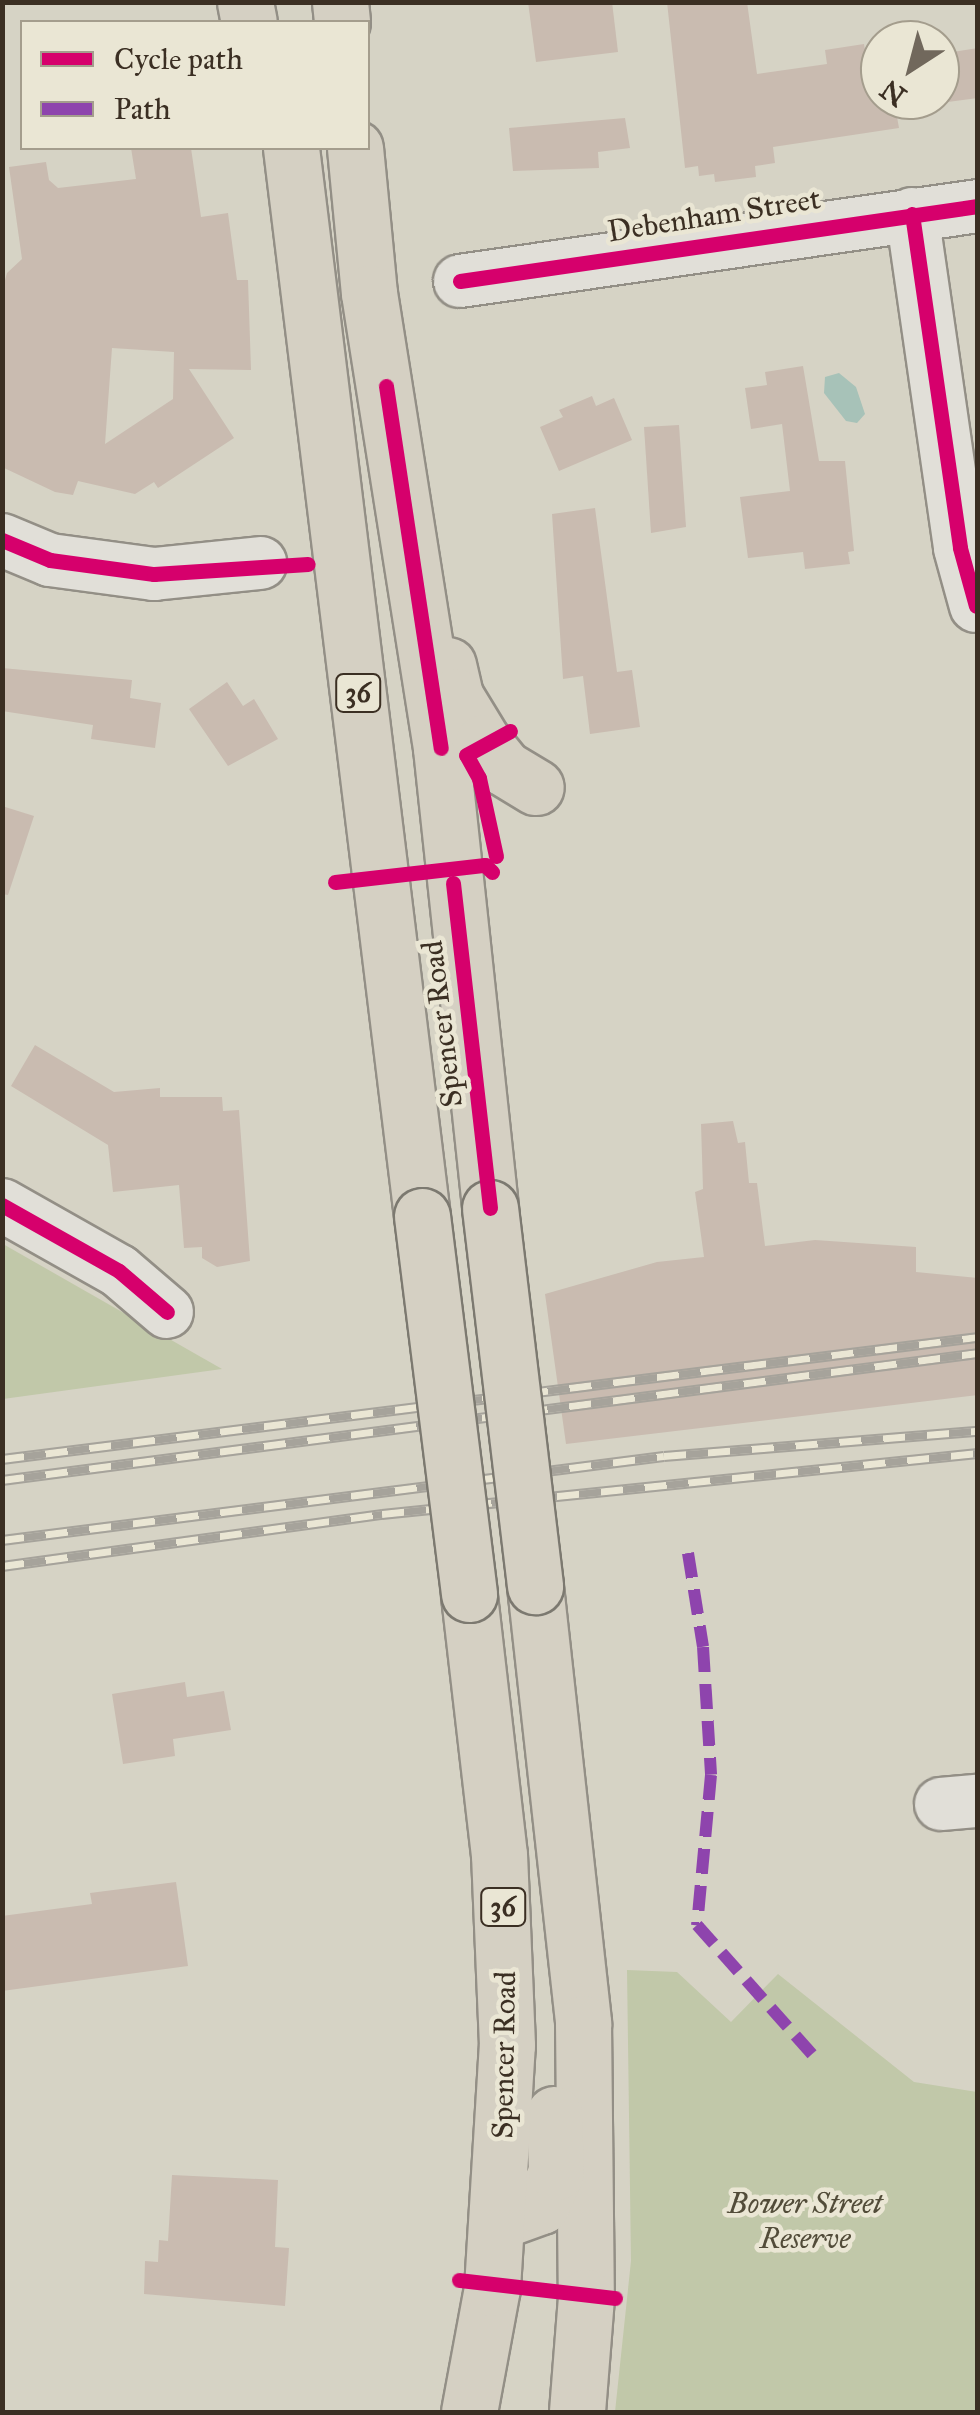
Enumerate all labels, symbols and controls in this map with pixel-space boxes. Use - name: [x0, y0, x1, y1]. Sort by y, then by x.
- legend: [20, 20, 370, 150]
- north arrow: [860, 20, 960, 120]
- text: Cycle path: [114, 41, 243, 77]
- text: N: [873, 72, 913, 114]
- text: Path: [114, 91, 171, 127]
- street label: Debenham Street: [605, 180, 823, 250]
- road number: 36: [333, 670, 383, 716]
- street label: Spencer Road: [414, 939, 470, 1109]
- road number: 36: [478, 1884, 528, 1930]
- street label: Spencer Road: [485, 1971, 523, 2139]
- park label: Bower Street Reserve: [728, 2185, 882, 2256]

